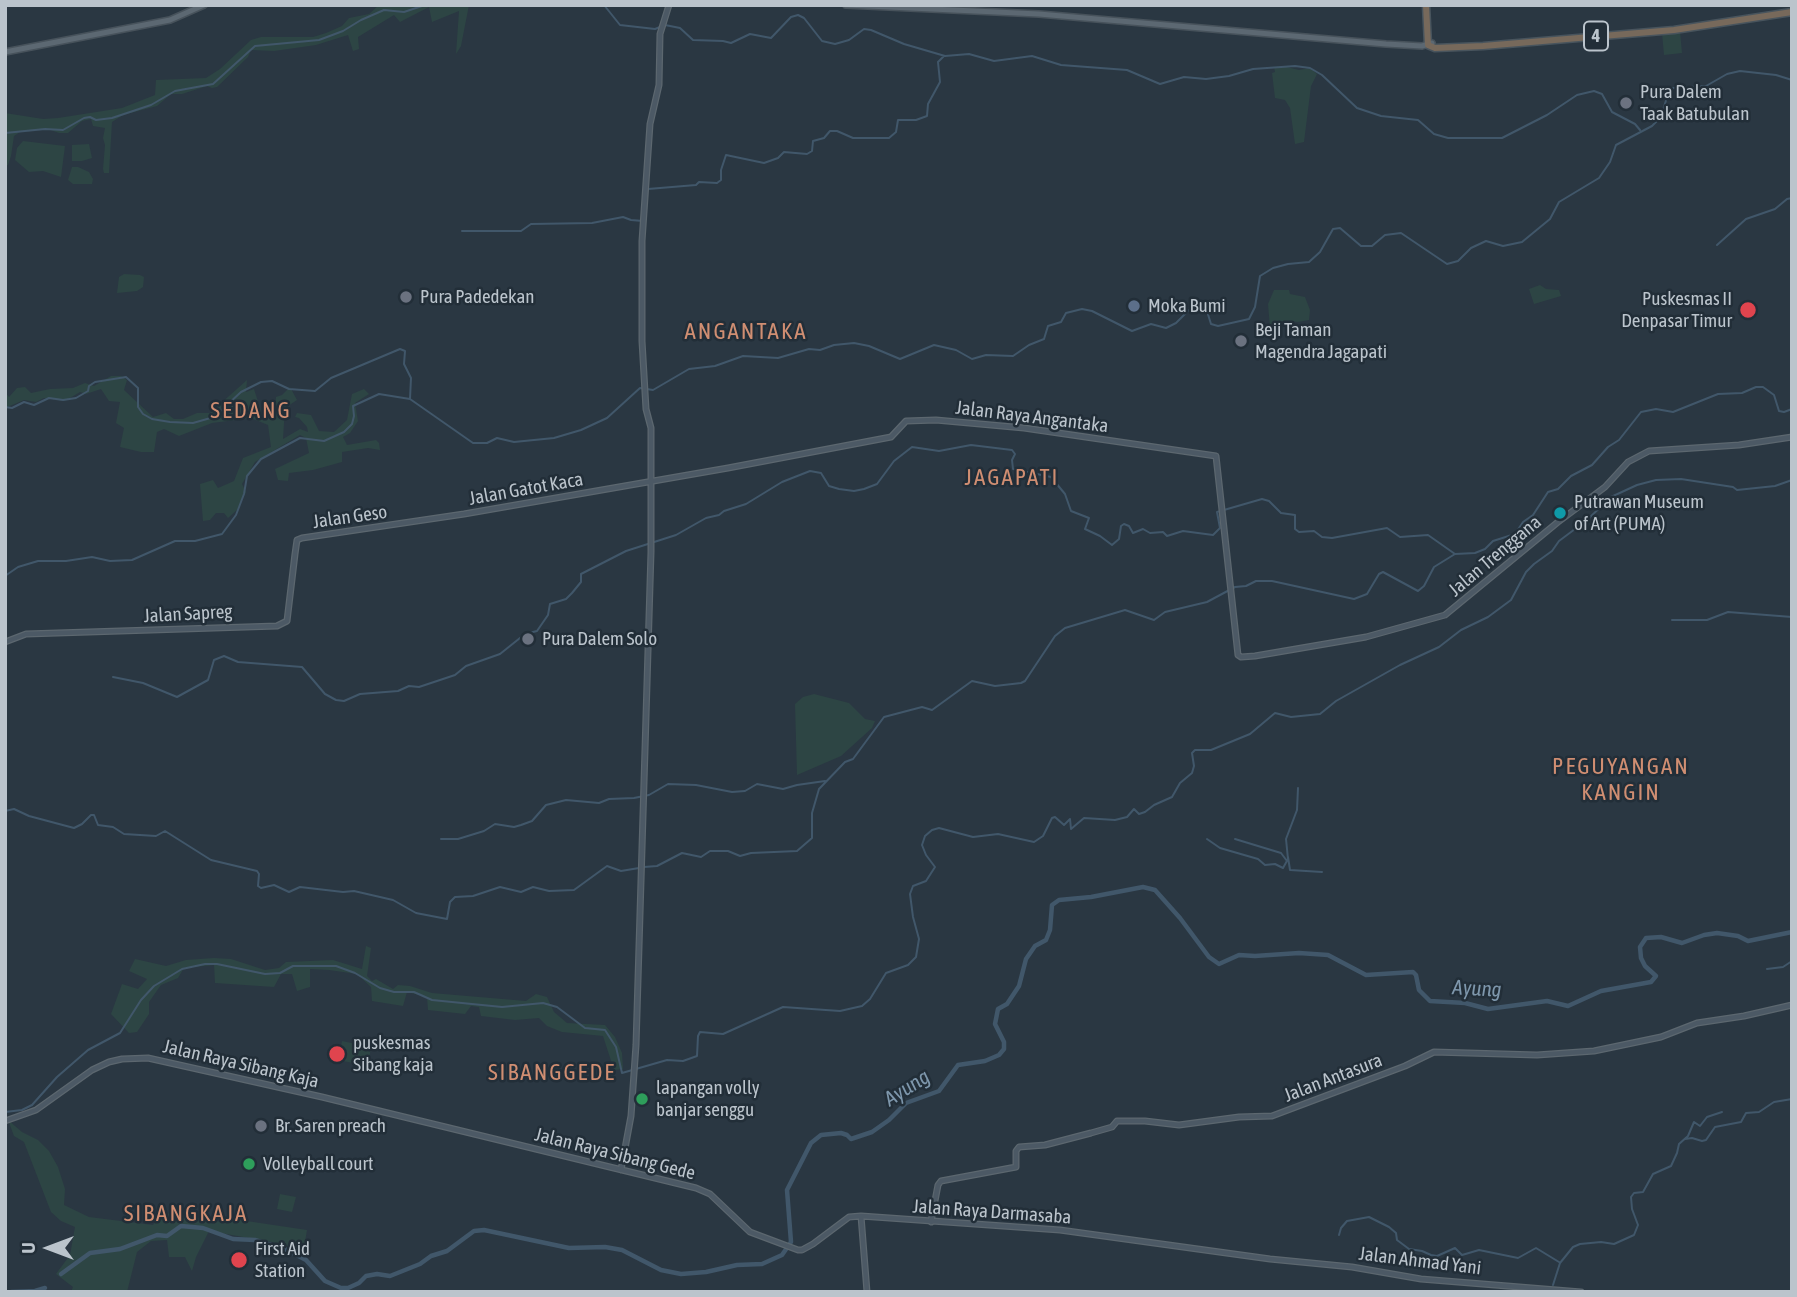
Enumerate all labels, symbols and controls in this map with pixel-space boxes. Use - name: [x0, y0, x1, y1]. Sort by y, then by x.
- road number: 4: [1584, 22, 1608, 51]
- place label: Pura Dalem Taak Batubulan: [1640, 81, 1749, 125]
- marker: Pura Dalem Taak Batubulan: [1618, 95, 1634, 111]
- place label: Pura Padedekan: [420, 286, 534, 308]
- place label: Puskesmas II Denpasar Timur: [1621, 288, 1732, 332]
- marker: Pura Padedekan: [398, 289, 414, 305]
- place label: Moka Bumi: [1148, 295, 1226, 317]
- marker: Moka Bumi: [1126, 298, 1142, 314]
- marker: Puskesmas II Denpasar Timur: [1738, 300, 1758, 320]
- district label: ANGANTAKA: [686, 318, 806, 346]
- place label: Beji Taman Magendra Jagapati: [1255, 319, 1387, 363]
- marker: Beji Taman Magendra Jagapati: [1233, 333, 1249, 349]
- street label: Jalan Raya Angantaka: [954, 396, 1110, 438]
- district label: SEDANG: [211, 397, 291, 425]
- district label: JAGAPATI: [966, 464, 1058, 492]
- street label: Jalan Gatot Kaca: [467, 468, 585, 510]
- place label: Putrawan Museum of Art (PUMA): [1574, 491, 1704, 535]
- street label: Jalan Geso: [311, 500, 389, 534]
- marker: Putrawan Museum of Art (PUMA): [1552, 505, 1568, 521]
- street label: Jalan Trenggana: [1444, 511, 1546, 601]
- street label: Jalan Sapreg: [143, 600, 233, 628]
- place label: Pura Dalem Solo: [542, 628, 657, 650]
- marker: Pura Dalem Solo: [520, 631, 536, 647]
- district label: PEGUYANGAN KANGIN: [1553, 753, 1689, 807]
- water label: Ayung: [1452, 975, 1502, 1003]
- place label: puskesmas Sibang kaja: [353, 1032, 434, 1076]
- street label: Jalan Raya Sibang Kaja: [161, 1035, 321, 1093]
- marker: puskesmas Sibang kaja: [327, 1044, 347, 1064]
- street label: Jalan Antasura: [1281, 1049, 1385, 1107]
- district label: SIBANGGEDE: [489, 1059, 615, 1087]
- water label: Ayung: [879, 1064, 935, 1112]
- place label: lapangan volly banjar senggu: [656, 1077, 760, 1121]
- marker: lapangan volly banjar senggu: [634, 1091, 650, 1107]
- place label: Br. Saren preach: [275, 1115, 386, 1137]
- marker: Br. Saren preach: [253, 1118, 269, 1134]
- street label: Jalan Raya Sibang Gede: [532, 1123, 698, 1185]
- place label: Volleyball court: [263, 1153, 373, 1175]
- marker: Volleyball court: [241, 1156, 257, 1172]
- street label: Jalan Raya Darmasaba: [912, 1195, 1072, 1229]
- district label: SIBANGKAJA: [125, 1200, 247, 1228]
- north arrow: [14, 1213, 84, 1283]
- place label: First Aid Station: [255, 1238, 310, 1282]
- text: U: [17, 1242, 39, 1254]
- street label: Jalan Ahmad Yani: [1358, 1242, 1482, 1280]
- marker: First Aid Station: [229, 1250, 249, 1270]

